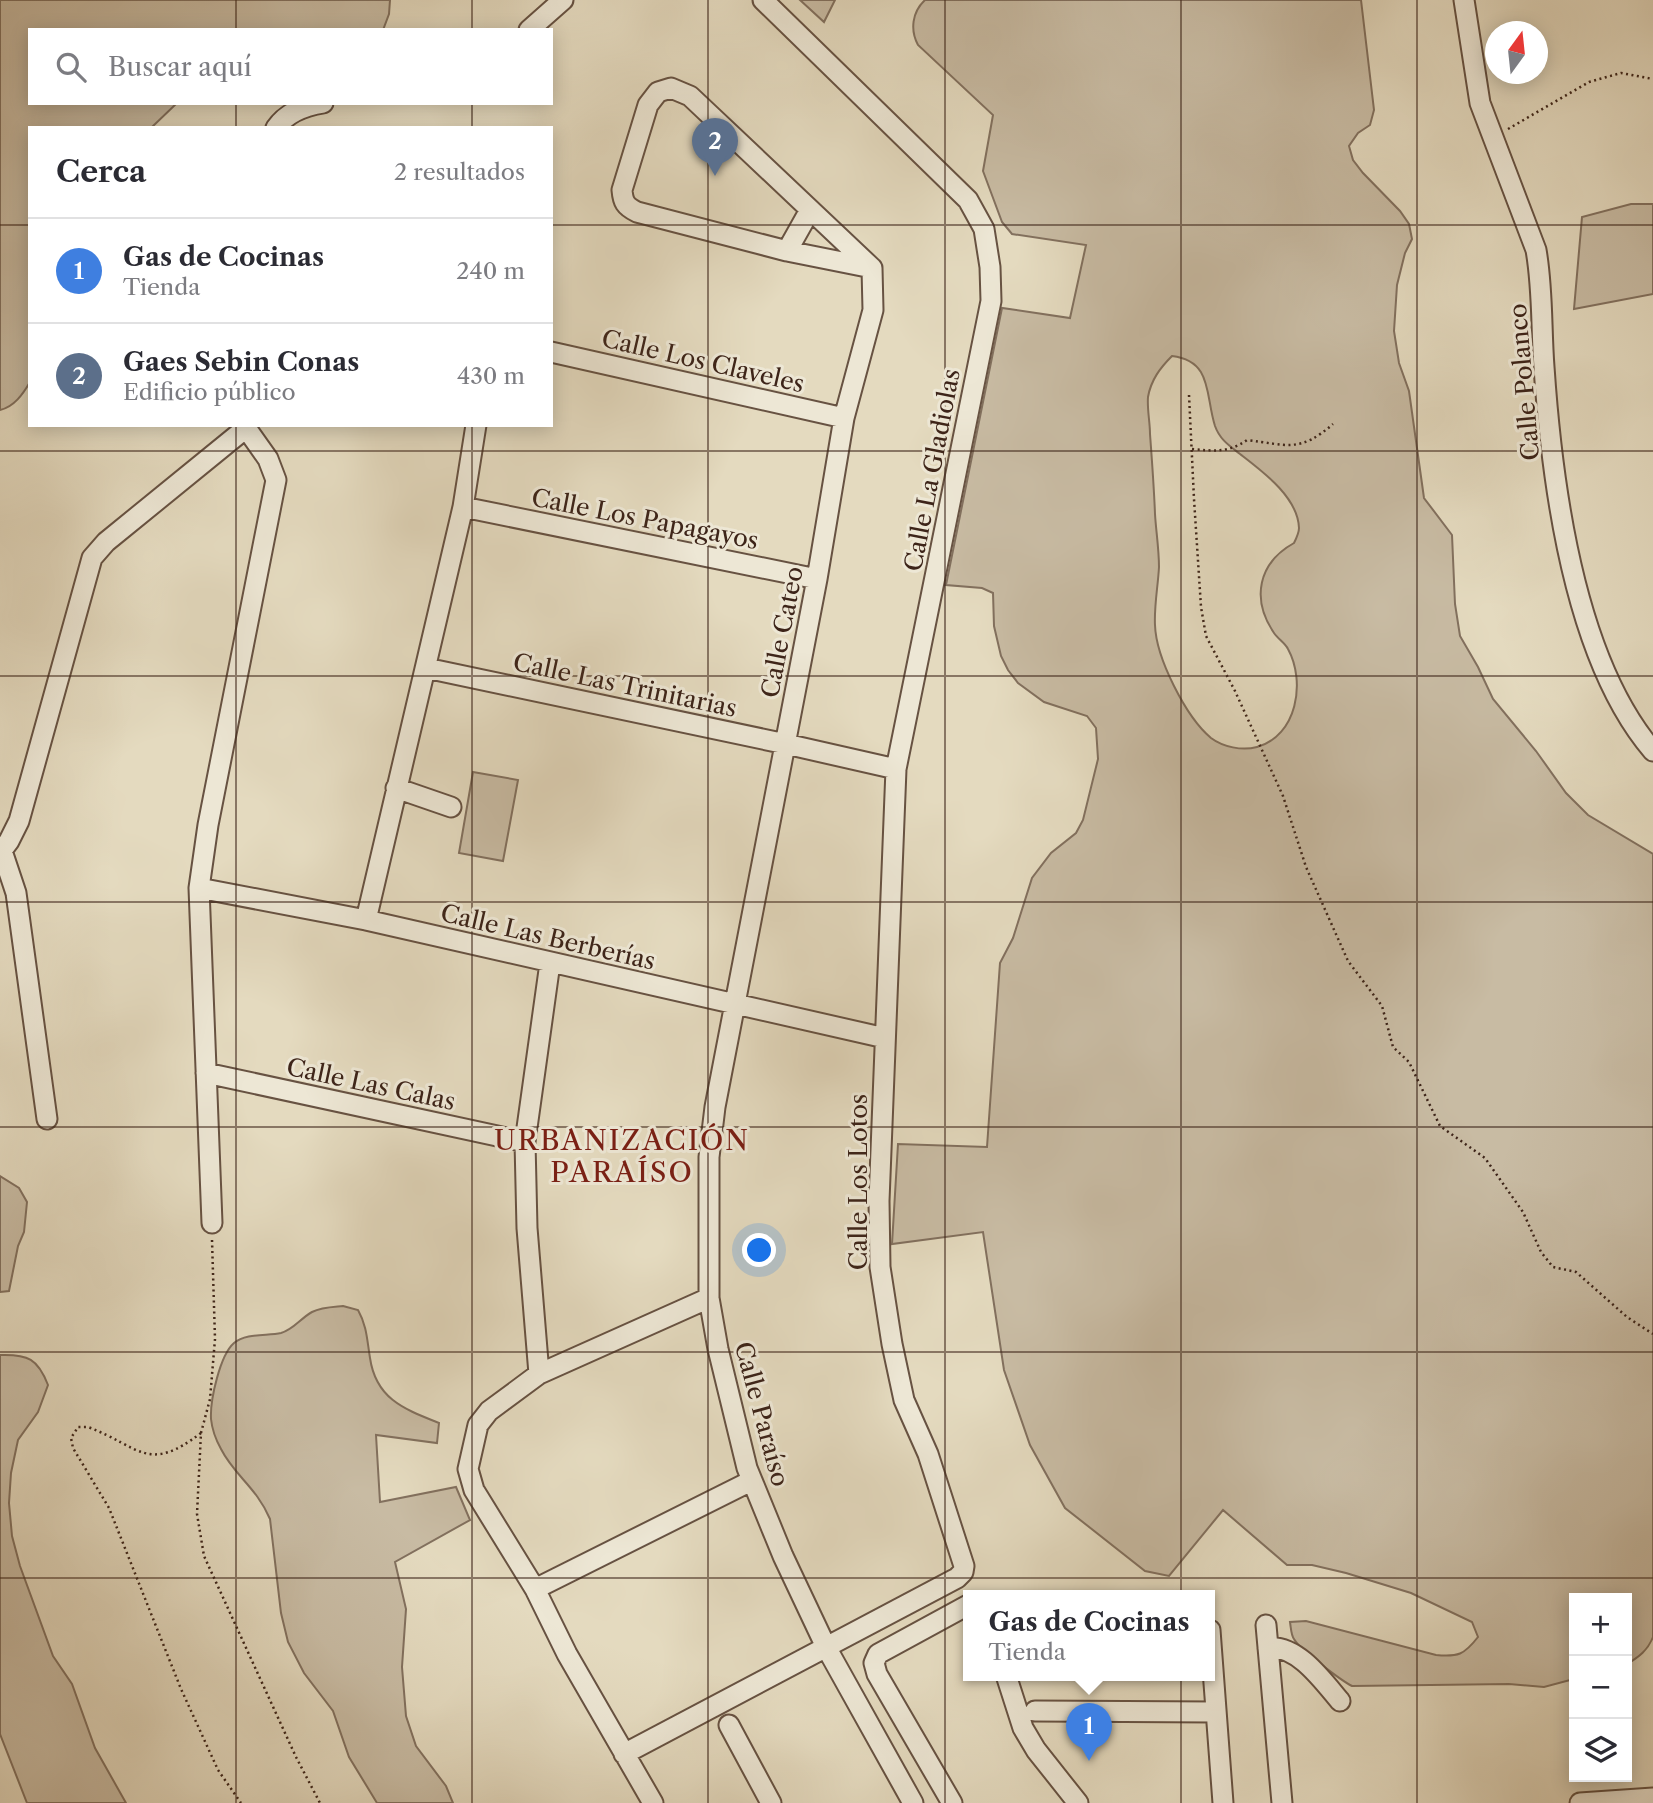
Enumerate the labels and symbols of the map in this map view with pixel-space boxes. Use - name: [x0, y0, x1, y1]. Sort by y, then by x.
- north arrow: [1485, 21, 1548, 84]
- pin: 2: [692, 118, 738, 176]
- street label: Calle Polanco: [1503, 302, 1545, 462]
- street label: Calle Los Claveles: [599, 324, 807, 398]
- street label: Calle La Gladiolas: [898, 366, 966, 574]
- street label: Calle Los Papagayos: [529, 483, 761, 555]
- street label: Calle Cateo: [755, 564, 809, 700]
- street label: Calle Las Trinitarias: [511, 647, 739, 723]
- street label: Calle Las Berberías: [438, 898, 658, 976]
- street label: Calle Las Calas: [284, 1052, 458, 1116]
- street label: Calle Los Lotos: [844, 1094, 873, 1270]
- district label: URBANIZACIÓN PARAÍSO: [494, 1123, 750, 1189]
- your location: [742, 1233, 776, 1267]
- street label: Calle Paraíso: [729, 1338, 795, 1490]
- pin: 1: [1066, 1703, 1112, 1761]

